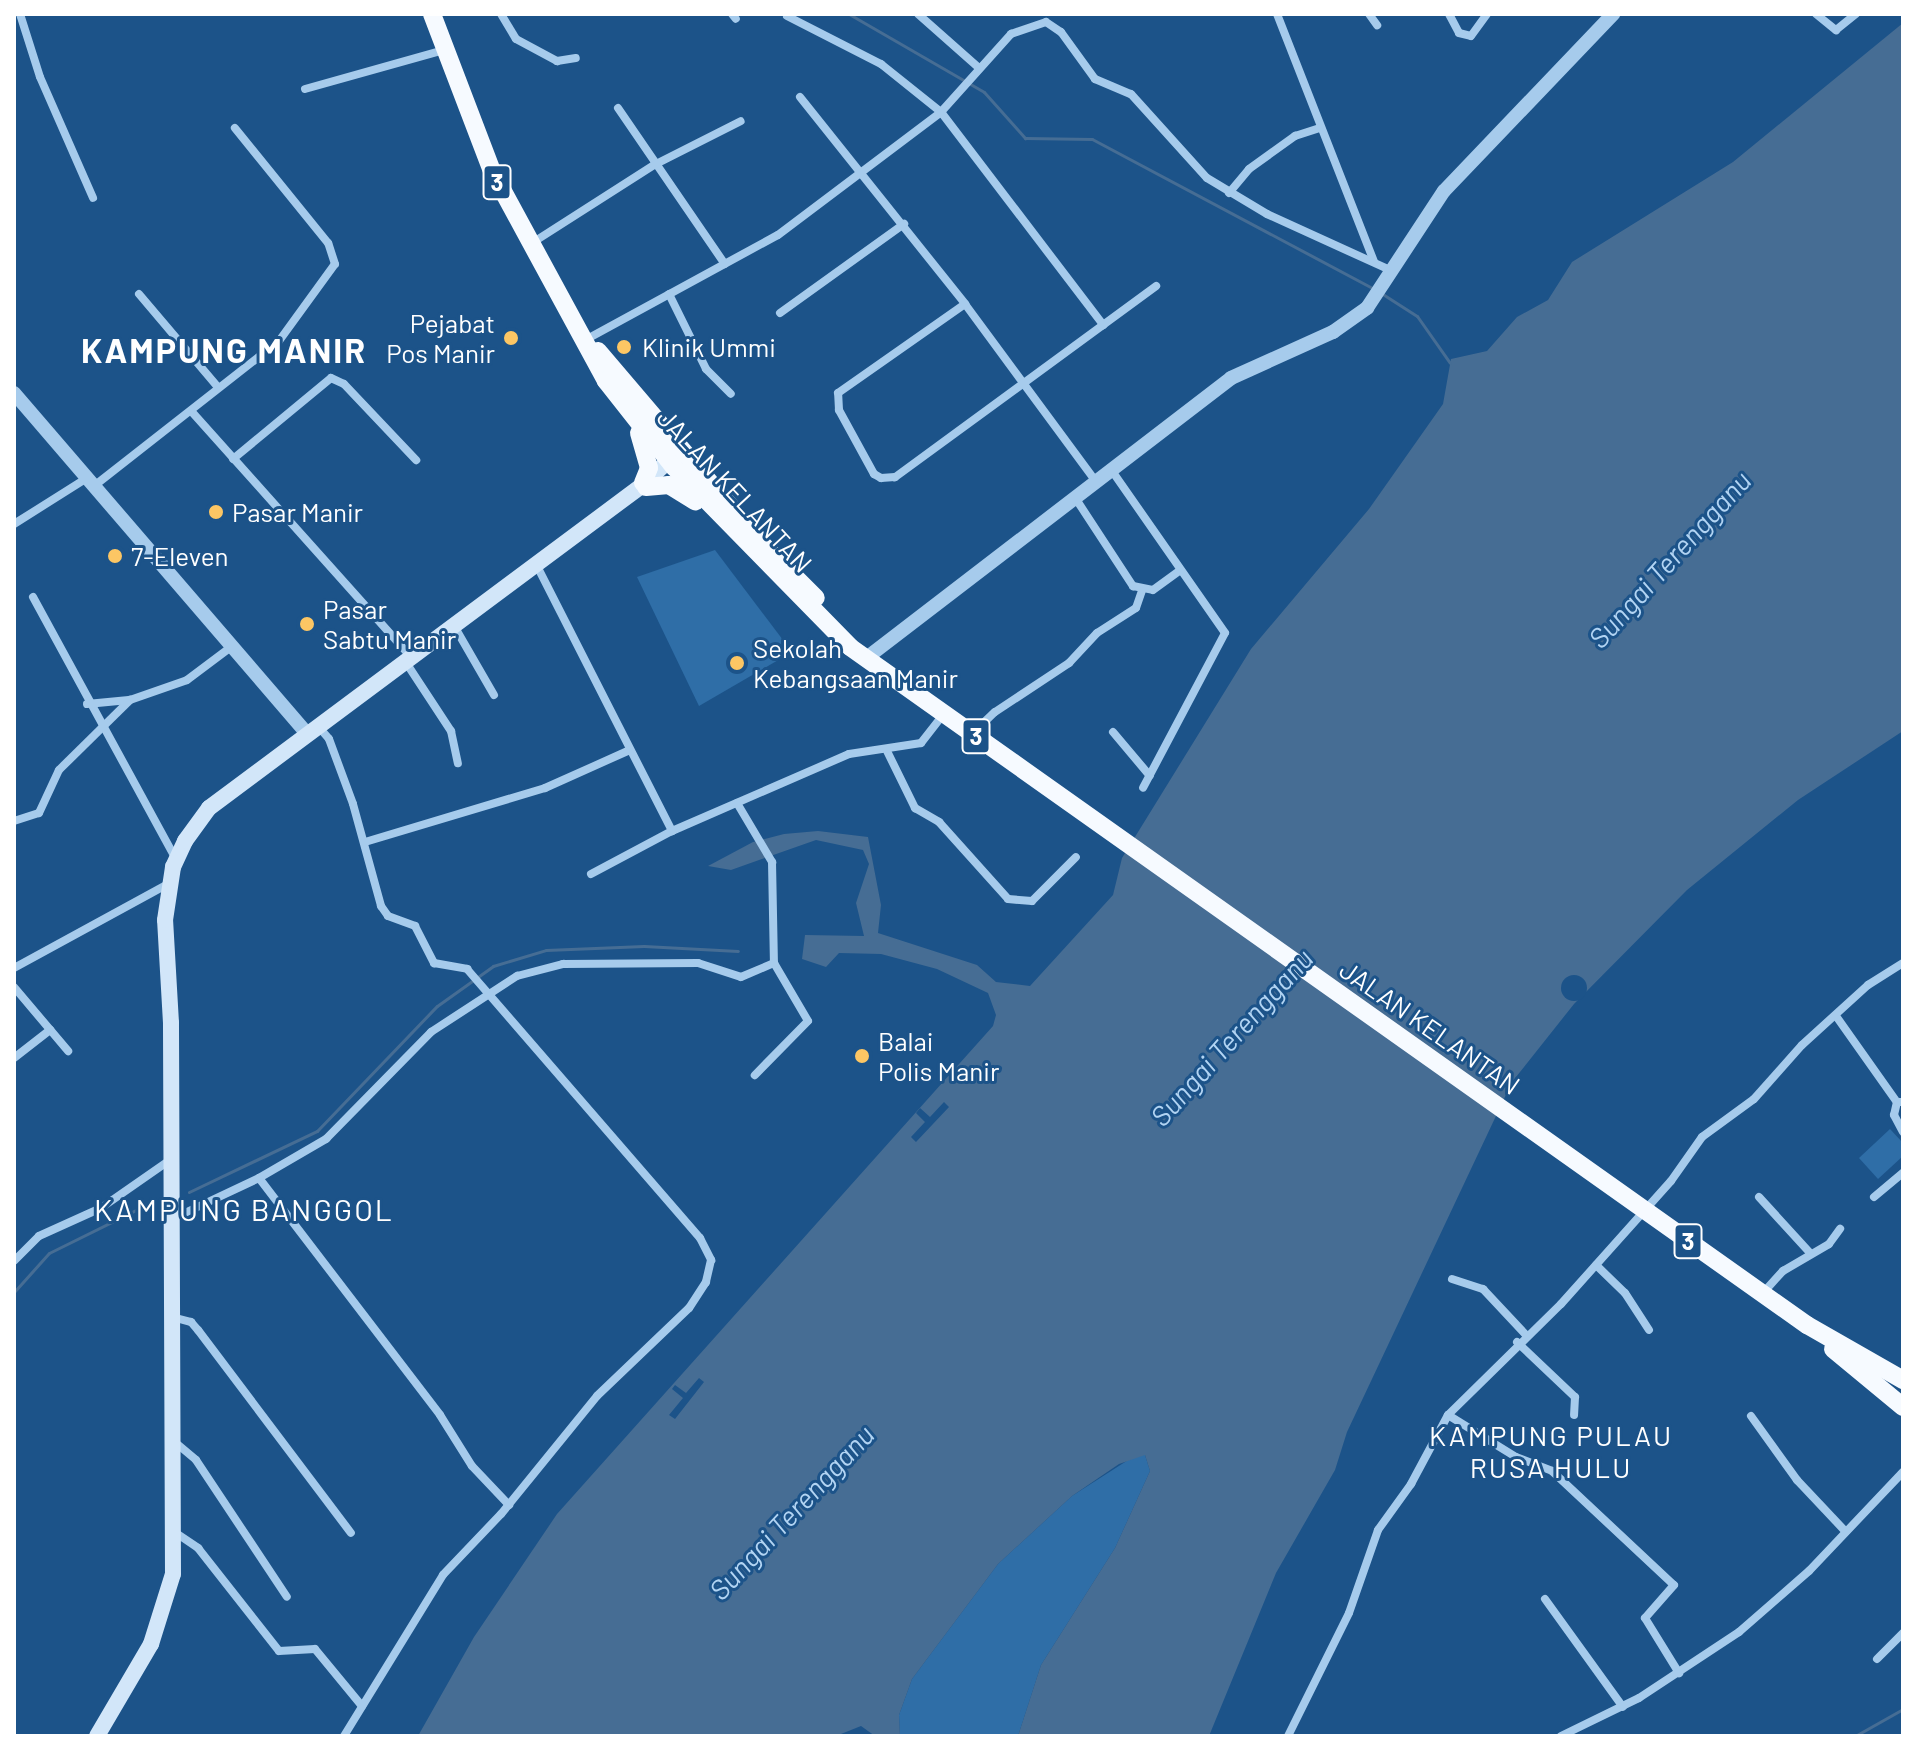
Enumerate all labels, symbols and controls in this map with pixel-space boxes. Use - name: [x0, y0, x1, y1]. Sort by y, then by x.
- road number: 3: [481, 162, 513, 202]
- place label: Pejabat Pos Manir: [386, 307, 495, 368]
- marker: Pejabat Pos Manir: [502, 329, 520, 347]
- district label: KAMPUNG MANIR: [81, 330, 367, 370]
- place label: Klinik Ummi: [642, 331, 776, 363]
- marker: Klinik Ummi: [613, 336, 635, 358]
- street label: JALAN KELANTAN: [651, 402, 819, 578]
- water label: Sungai Terengganu: [1581, 464, 1757, 654]
- place label: Pasar Manir: [232, 496, 363, 528]
- marker: Pasar Manir: [207, 503, 225, 521]
- place label: 7-Eleven: [131, 540, 229, 572]
- marker: 7-Eleven: [106, 547, 124, 565]
- place label: Pasar Sabtu Manir: [323, 593, 456, 654]
- marker: Pasar Sabtu Manir: [298, 615, 316, 633]
- place label: Sekolah Kebangsaan Manir: [753, 632, 958, 694]
- marker: Sekolah Kebangsaan Manir: [728, 654, 746, 672]
- road number: 3: [960, 716, 992, 756]
- water label: Sungai Terengganu: [1143, 942, 1319, 1132]
- street label: JALAN KELANTAN: [1334, 953, 1526, 1101]
- place label: Balai Polis Manir: [878, 1025, 999, 1086]
- marker: Balai Polis Manir: [853, 1047, 871, 1065]
- district label: KAMPUNG BANGGOL: [94, 1191, 394, 1227]
- road number: 3: [1672, 1221, 1704, 1261]
- water label: Sungai Terengganu: [701, 1418, 881, 1606]
- district label: KAMPUNG PULAU RUSA HULU: [1429, 1418, 1673, 1484]

